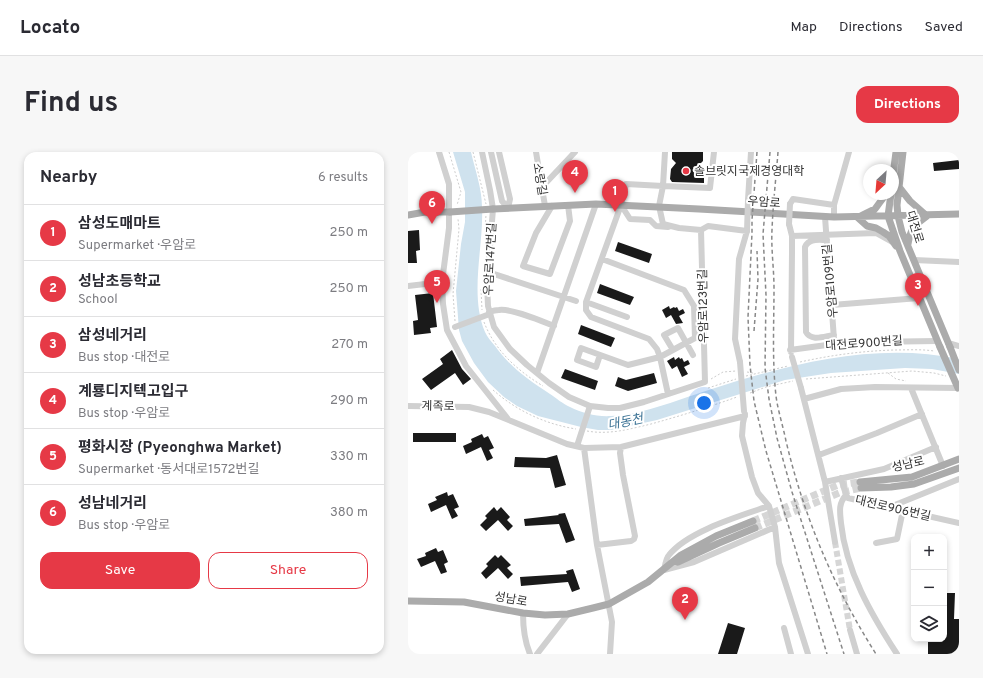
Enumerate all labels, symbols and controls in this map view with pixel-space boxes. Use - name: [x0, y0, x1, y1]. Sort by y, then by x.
- text: Locato: [20, 16, 80, 40]
- text: Map: [791, 19, 817, 36]
- text: Directions: [839, 19, 903, 36]
- text: Saved: [925, 19, 963, 36]
- text: Find us: [24, 86, 118, 122]
- button: Directions: [856, 86, 959, 123]
- pin: 4: [562, 160, 588, 193]
- street label: 소랑길: [528, 161, 550, 197]
- place label: 솔브릿지국제경영대학: [694, 164, 804, 180]
- north arrow: [863, 164, 899, 200]
- marker: 솔브릿지국제경영대학: [681, 166, 691, 176]
- text: Nearby: [40, 167, 97, 189]
- text: 6 results: [318, 170, 368, 186]
- pin: 1: [602, 179, 628, 212]
- pin: 6: [419, 191, 445, 224]
- street label: 우암로: [747, 194, 781, 212]
- street label: 대전로: [902, 209, 927, 245]
- text: 삼성도매마트: [78, 215, 161, 234]
- street label: 우암로147번길: [481, 222, 501, 296]
- text: 1: [50, 225, 56, 241]
- text: 250 m: [330, 225, 368, 241]
- text: Supermarket · 우암로: [78, 238, 196, 254]
- street label: 우암로109번길: [820, 243, 842, 319]
- street label: 우암로123번길: [695, 269, 713, 343]
- pin: 5: [424, 270, 450, 303]
- text: 성남초등학교: [78, 273, 161, 292]
- pin: 3: [905, 273, 931, 306]
- text: 2: [49, 281, 57, 297]
- text: 250 m: [330, 281, 368, 297]
- text: School: [78, 292, 118, 308]
- text: 삼성네거리: [78, 327, 147, 346]
- street label: 대전로900번길: [825, 333, 903, 355]
- text: 3: [49, 337, 57, 353]
- text: 270 m: [331, 337, 368, 353]
- text: Bus stop · 대전로: [78, 350, 170, 366]
- text: 계룡디지텍고입구: [78, 383, 188, 402]
- text: 4: [49, 393, 57, 409]
- text: 290 m: [330, 393, 368, 409]
- your location: [694, 393, 714, 413]
- street label: 계족로: [421, 399, 455, 415]
- text: Bus stop · 우암로: [78, 406, 170, 422]
- water label: 대동천: [606, 411, 646, 435]
- text: 평화시장 (Pyeonghwa Market): [78, 439, 282, 458]
- text: 5: [49, 449, 57, 465]
- text: 330 m: [330, 449, 368, 465]
- street label: 성남로: [890, 453, 926, 476]
- text: Supermarket · 동서대로1572번길: [78, 462, 259, 478]
- street label: 대전로906번길: [853, 493, 932, 525]
- text: 성남네거리: [78, 495, 147, 514]
- text: 6: [49, 505, 57, 521]
- text: 380 m: [330, 505, 368, 521]
- text: Bus stop · 우암로: [78, 518, 170, 534]
- map controls: [911, 534, 947, 642]
- button: +: [911, 534, 947, 570]
- button: Save: [40, 552, 200, 589]
- button: Share: [208, 552, 368, 589]
- button: −: [911, 570, 947, 606]
- pin: 2: [672, 587, 698, 620]
- street label: 성남로: [493, 589, 529, 611]
- button: layers: [911, 606, 947, 642]

